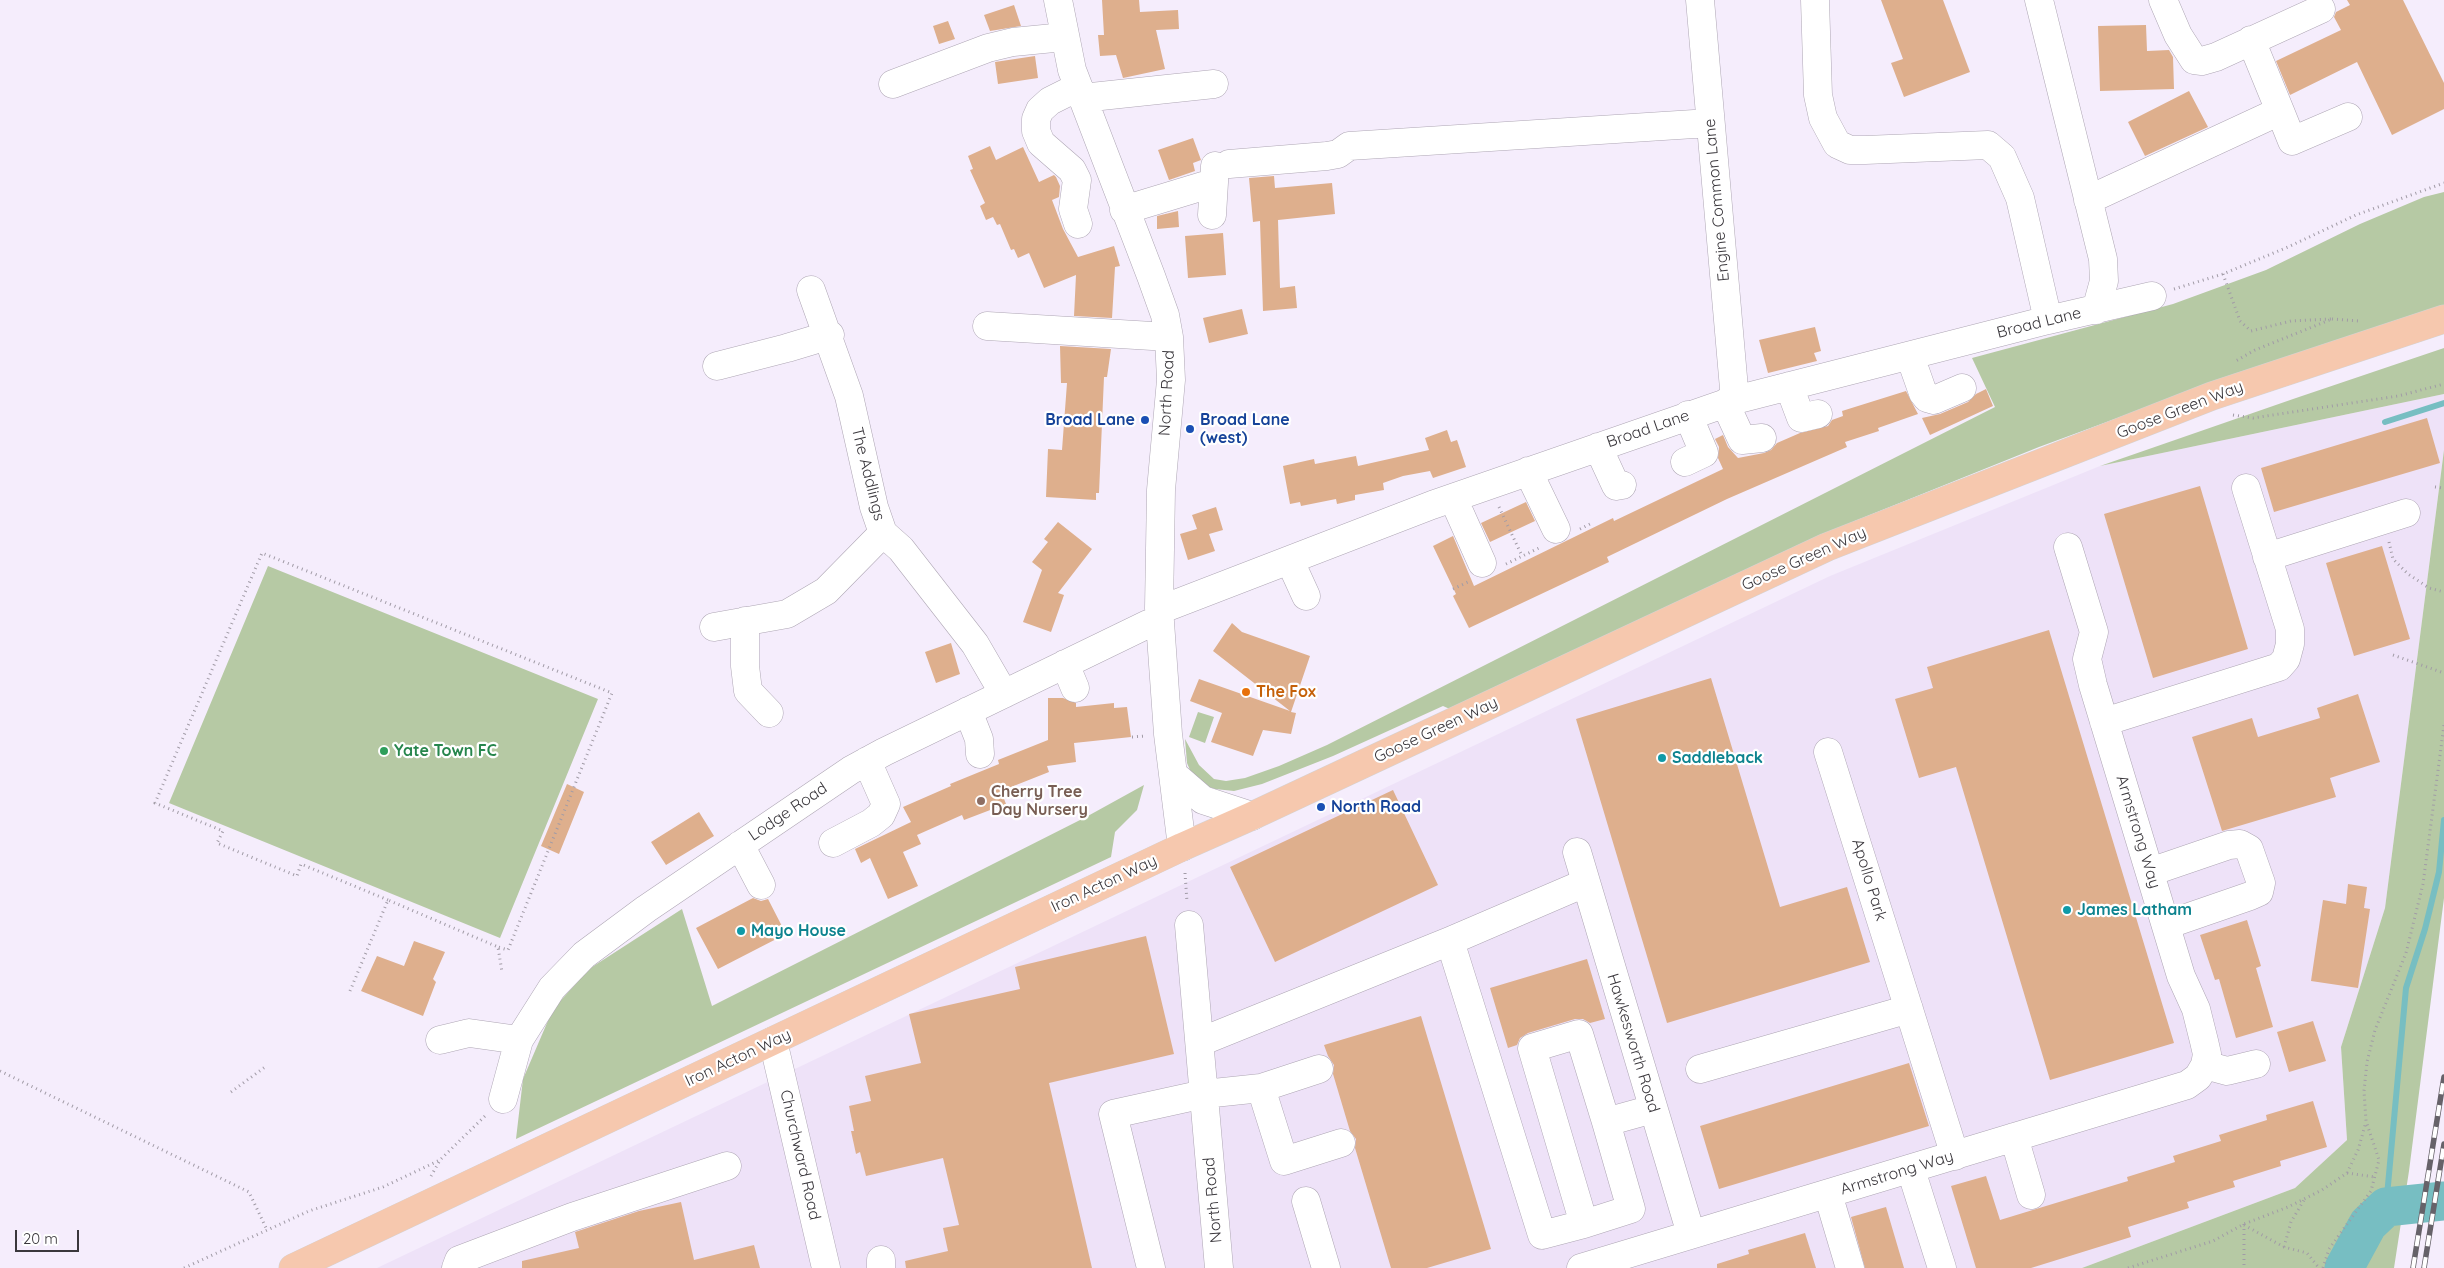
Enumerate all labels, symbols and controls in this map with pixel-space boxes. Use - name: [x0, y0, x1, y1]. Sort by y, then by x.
- street label: Engine Common Lane: [1700, 118, 1734, 282]
- street label: Broad Lane: [1995, 303, 2083, 343]
- street label: North Road: [1155, 350, 1179, 436]
- street label: Goose Green Way: [2114, 377, 2246, 443]
- street label: Broad Lane: [1604, 406, 1692, 452]
- place label: Broad Lane: [1045, 410, 1135, 430]
- place label: Broad Lane (west): [1200, 410, 1290, 448]
- marker: Broad Lane: [1139, 414, 1151, 426]
- marker: Broad Lane (west): [1184, 423, 1196, 435]
- street label: The Addlings: [847, 425, 889, 523]
- street label: Goose Green Way: [1739, 523, 1869, 595]
- place label: The Fox: [1256, 682, 1316, 702]
- marker: The Fox: [1240, 686, 1252, 698]
- street label: Goose Green Way: [1371, 693, 1501, 767]
- place label: Yate Town FC: [394, 741, 497, 761]
- marker: Yate Town FC: [378, 745, 390, 757]
- place label: Saddleback: [1672, 748, 1763, 768]
- marker: Saddleback: [1656, 752, 1668, 764]
- street label: Armstrong Way: [2112, 773, 2164, 891]
- street label: Lodge Road: [745, 779, 831, 845]
- place label: Cherry Tree Day Nursery: [991, 782, 1088, 820]
- marker: Cherry Tree Day Nursery: [975, 795, 987, 807]
- place label: North Road: [1331, 797, 1421, 817]
- marker: North Road: [1315, 801, 1327, 813]
- street label: Apollo Park: [1847, 837, 1891, 923]
- street label: Iron Acton Way: [1048, 851, 1160, 917]
- place label: James Latham: [2077, 900, 2192, 920]
- marker: James Latham: [2061, 904, 2073, 916]
- place label: Mayo House: [751, 921, 846, 941]
- marker: Mayo House: [735, 925, 747, 937]
- street label: Hawkesworth Road: [1603, 971, 1663, 1115]
- street label: Iron Acton Way: [682, 1025, 794, 1091]
- street label: Churchward Road: [776, 1088, 824, 1222]
- street label: Armstrong Way: [1838, 1147, 1956, 1199]
- street label: North Road: [1200, 1156, 1226, 1244]
- scale bar: [18, 1220, 81, 1252]
- text: 20 m: [23, 1229, 58, 1248]

